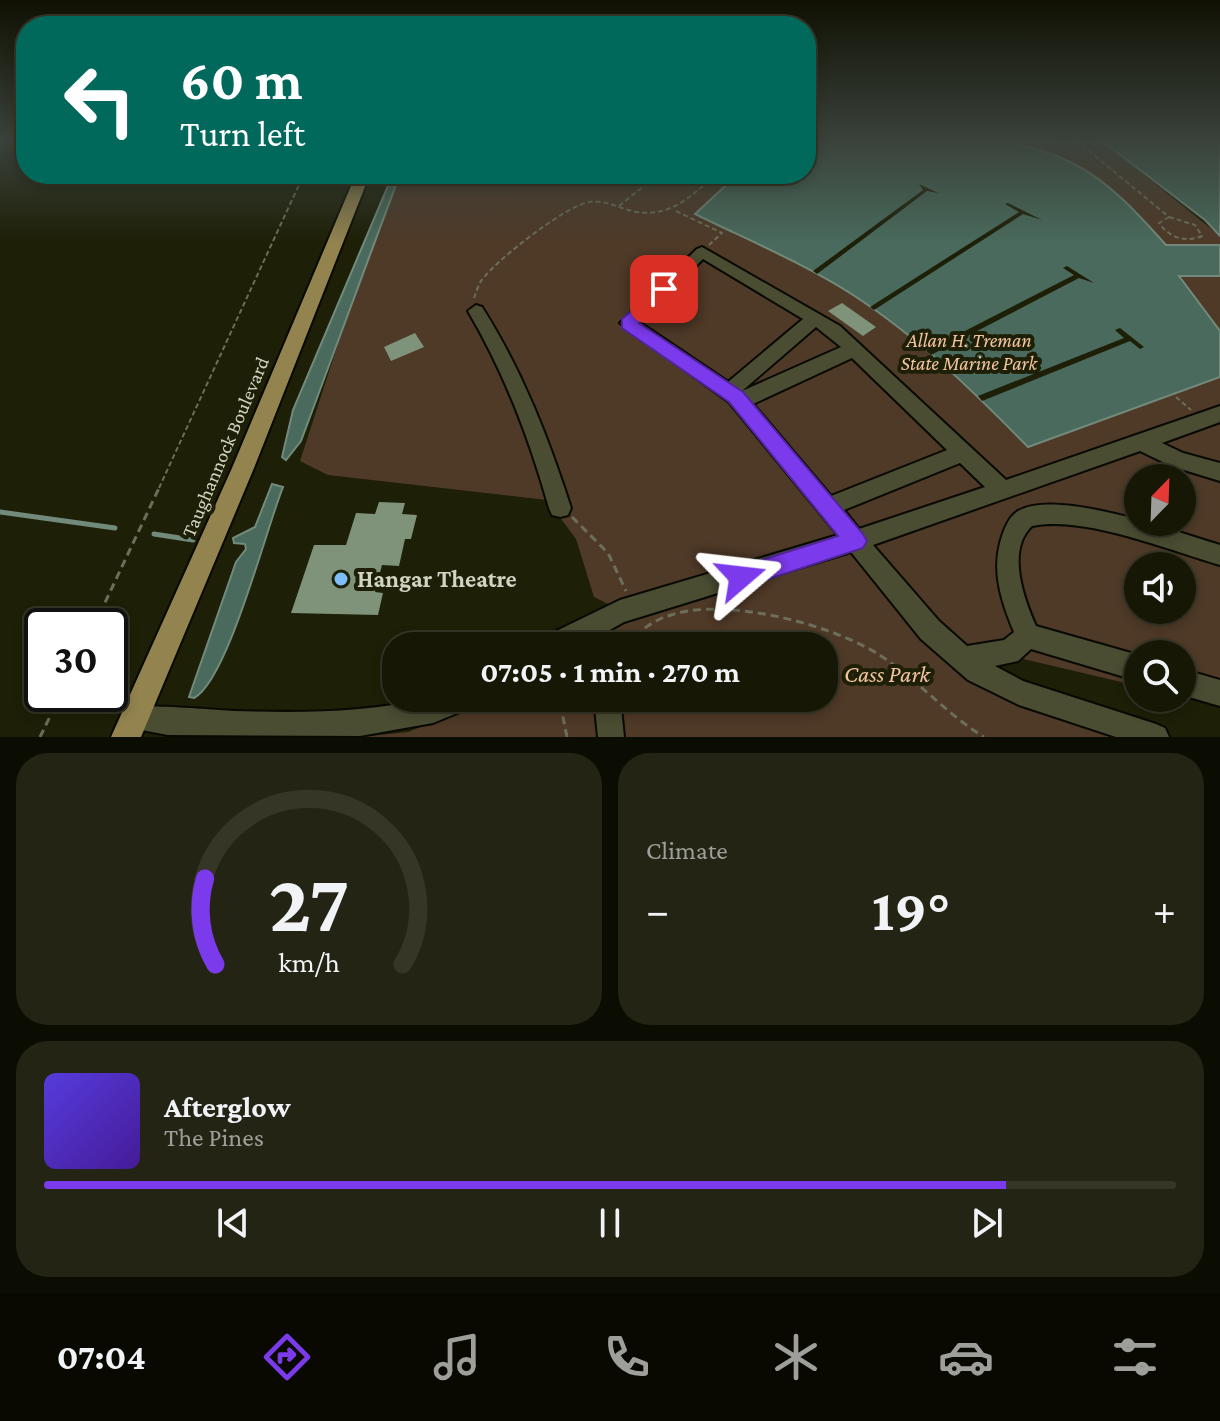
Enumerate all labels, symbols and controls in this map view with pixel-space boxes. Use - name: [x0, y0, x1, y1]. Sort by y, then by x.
- icon: left: [48, 48, 152, 152]
- text: 60 m: [180, 49, 303, 111]
- text: Turn left: [180, 114, 305, 154]
- pin: [630, 255, 698, 323]
- icon: arrive: [642, 267, 686, 311]
- park label: Allan H. Treman State Marine Park: [901, 329, 1038, 374]
- street label: Taughannock Boulevard: [177, 353, 274, 541]
- north arrow: [1124, 464, 1196, 536]
- map controls: [1124, 464, 1196, 712]
- position arrow: [699, 535, 783, 619]
- button: sound: [1124, 552, 1196, 624]
- place label: Hangar Theatre: [357, 565, 517, 592]
- marker: Hangar Theatre: [332, 570, 350, 588]
- speed limit sign: 30: [24, 608, 128, 712]
- button: search: [1124, 640, 1196, 712]
- text: 07:05 · 1 min · 270 m: [480, 655, 740, 688]
- park label: Cass Park: [844, 660, 932, 687]
- text: Climate: [646, 836, 728, 865]
- text: 27: [269, 856, 349, 949]
- text: 19°: [872, 876, 950, 943]
- text: −: [646, 886, 669, 934]
- text: +: [1153, 886, 1176, 934]
- text: km/h: [278, 946, 340, 978]
- text: Afterglow: [164, 1090, 291, 1123]
- text: The Pines: [164, 1123, 264, 1152]
- icon: previous: [211, 1201, 255, 1245]
- icon: pause: [588, 1201, 632, 1245]
- icon: next: [965, 1201, 1009, 1245]
- icon: directions: [259, 1329, 315, 1385]
- icon: music: [429, 1329, 485, 1385]
- icon: phone: [599, 1329, 655, 1385]
- icon: climate: [768, 1329, 824, 1385]
- icon: car: [938, 1329, 994, 1385]
- icon: filters: [1107, 1329, 1163, 1385]
- text: 07:04: [57, 1337, 146, 1377]

